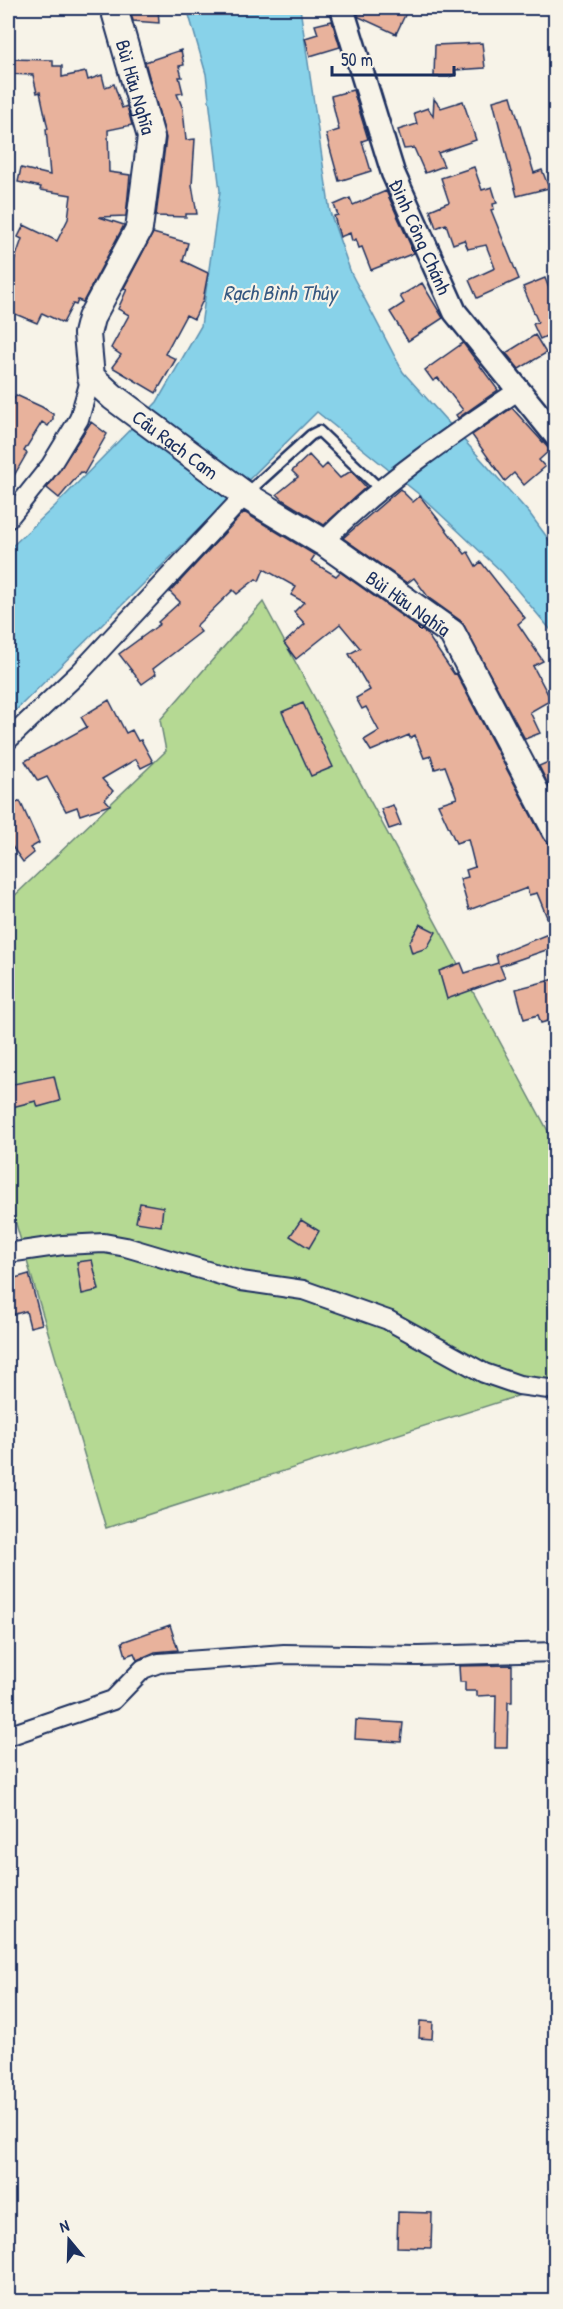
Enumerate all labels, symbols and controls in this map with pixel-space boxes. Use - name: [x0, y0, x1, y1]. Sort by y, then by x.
- street label: Bùi Hữu Nghĩa: [110, 36, 163, 138]
- scale bar: [332, 39, 454, 77]
- text: 50 m: [341, 47, 373, 72]
- street label: Đinh Công Chánh: [384, 174, 459, 298]
- water label: Rạch Bình Thủy: [223, 278, 339, 307]
- street label: Cầu Rạch Cam: [127, 403, 225, 485]
- street label: Bùi Hữu Nghĩa: [361, 563, 457, 642]
- north arrow: [39, 2210, 99, 2270]
- text: N: [57, 2214, 72, 2238]

